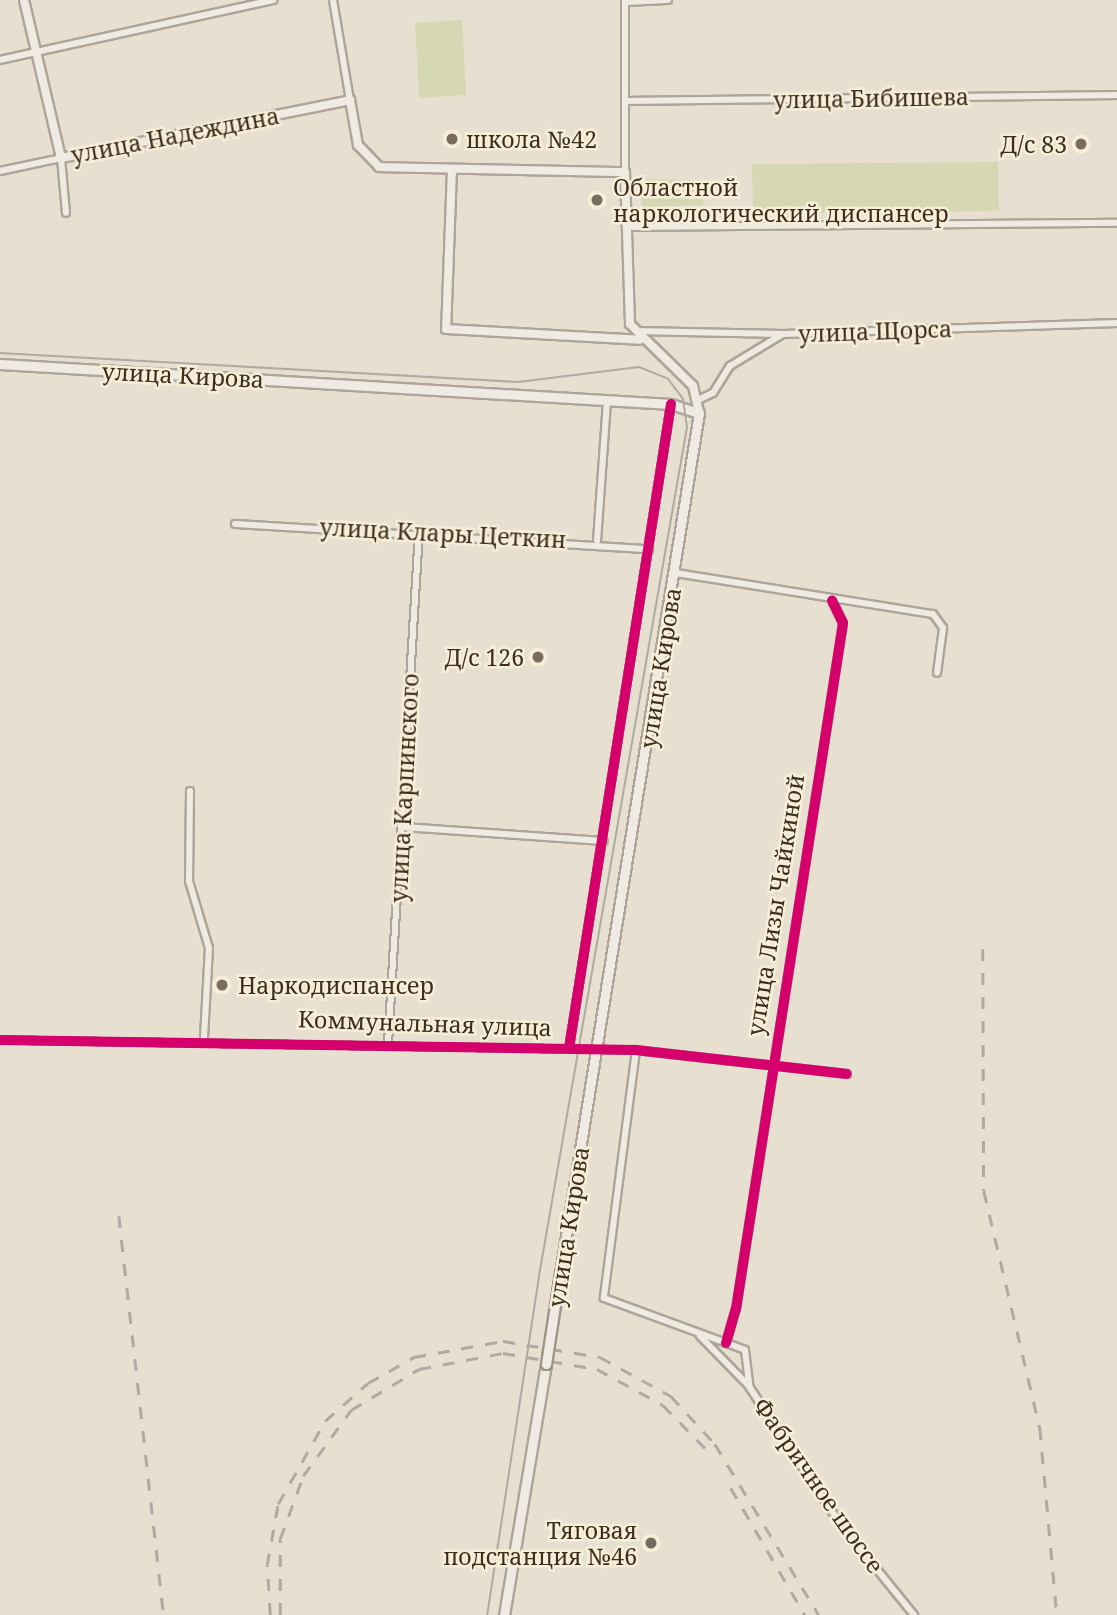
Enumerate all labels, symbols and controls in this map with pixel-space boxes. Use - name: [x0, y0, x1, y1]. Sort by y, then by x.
- street label: улица Бибишева: [773, 82, 969, 114]
- street label: улица Надеждина: [69, 101, 281, 169]
- place label: школа №42: [466, 125, 597, 153]
- place label: Д/с 83: [1000, 130, 1067, 158]
- marker: школа №42: [444, 131, 460, 147]
- marker: Д/с 83: [1073, 136, 1089, 152]
- place label: Областной наркологический диспансер: [613, 173, 949, 227]
- marker: Областной наркологический диспансер: [587, 190, 607, 210]
- street label: улица Щорса: [798, 315, 952, 347]
- street label: улица Кирова: [101, 357, 265, 393]
- street label: улица Клары Цеткин: [319, 513, 567, 553]
- street label: улица Кирова: [634, 586, 686, 750]
- place label: Д/с 126: [444, 643, 524, 671]
- marker: Д/с 126: [530, 649, 546, 665]
- street label: улица Карпинского: [384, 673, 424, 903]
- street label: улица Лизы Чайкиной: [741, 772, 809, 1038]
- place label: Наркодиспансер: [238, 971, 434, 999]
- marker: Наркодиспансер: [212, 975, 232, 995]
- street label: Коммунальная улица: [298, 1005, 552, 1041]
- street label: улица Кирова: [542, 1145, 594, 1309]
- street label: Фабричное шоссе: [748, 1392, 890, 1578]
- place label: Тяговая подстанция №46: [443, 1516, 637, 1570]
- marker: Тяговая подстанция №46: [643, 1535, 659, 1551]

